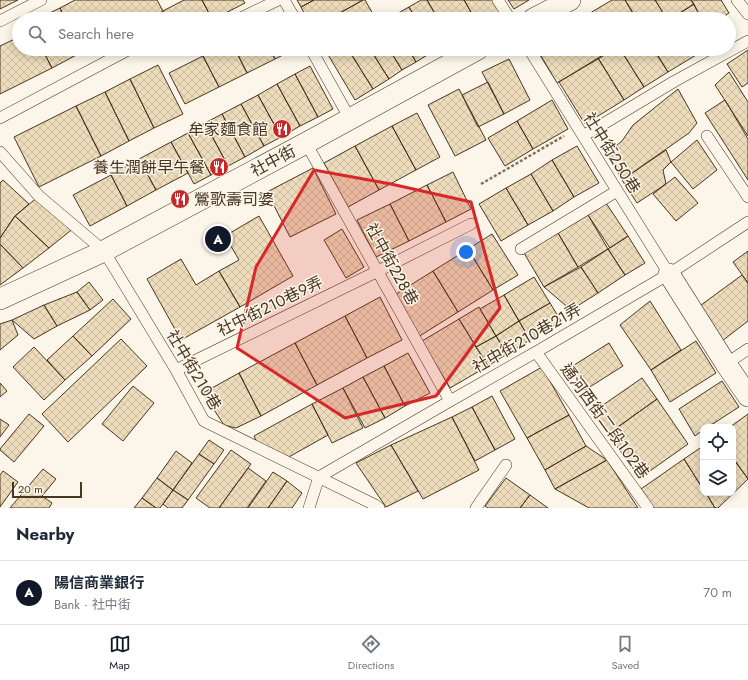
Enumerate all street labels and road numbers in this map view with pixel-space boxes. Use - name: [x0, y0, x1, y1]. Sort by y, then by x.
- street label: 社中街250巷: [578, 108, 646, 198]
- street label: 社中街: [246, 140, 300, 182]
- street label: 社中街228巷: [360, 219, 424, 309]
- street label: 社中街210巷9弄: [213, 270, 327, 342]
- street label: 社中街210巷21弄: [468, 297, 586, 379]
- street label: 社中街210巷: [161, 326, 227, 414]
- street label: 通河西街二段102巷: [555, 358, 655, 484]

